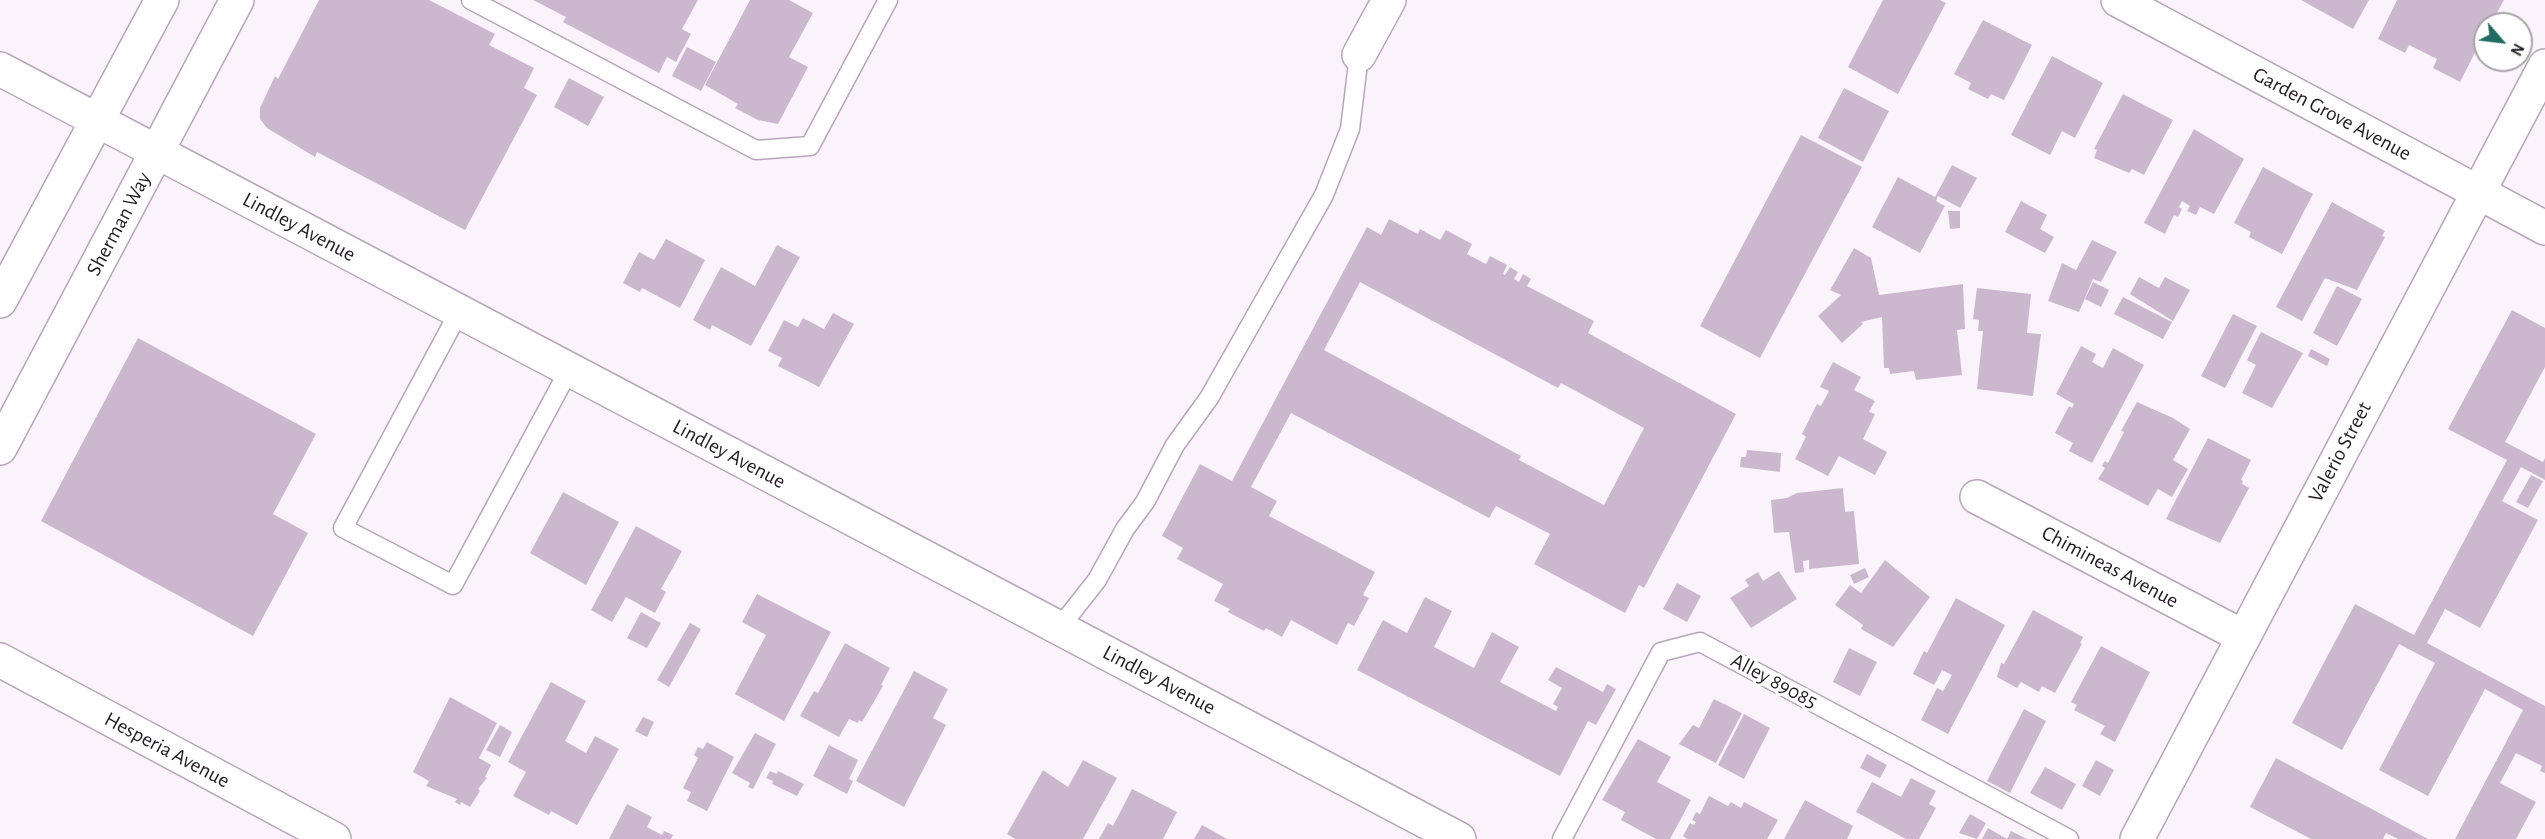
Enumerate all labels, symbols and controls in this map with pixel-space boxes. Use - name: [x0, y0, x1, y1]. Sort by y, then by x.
- north arrow: [2473, 12, 2533, 72]
- text: N: [2507, 41, 2527, 58]
- street label: Garden Grove Avenue: [2249, 62, 2415, 166]
- street label: Sherman Way: [81, 168, 157, 280]
- street label: Lindley Avenue: [238, 187, 360, 267]
- street label: Valerio Street: [2303, 397, 2377, 507]
- street label: Lindley Avenue: [668, 414, 790, 494]
- street label: Chimineas Avenue: [2037, 520, 2183, 614]
- street label: Lindley Avenue: [1098, 640, 1220, 720]
- street label: Alley 89085: [1726, 648, 1822, 714]
- street label: Hesperia Avenue: [100, 706, 234, 794]

